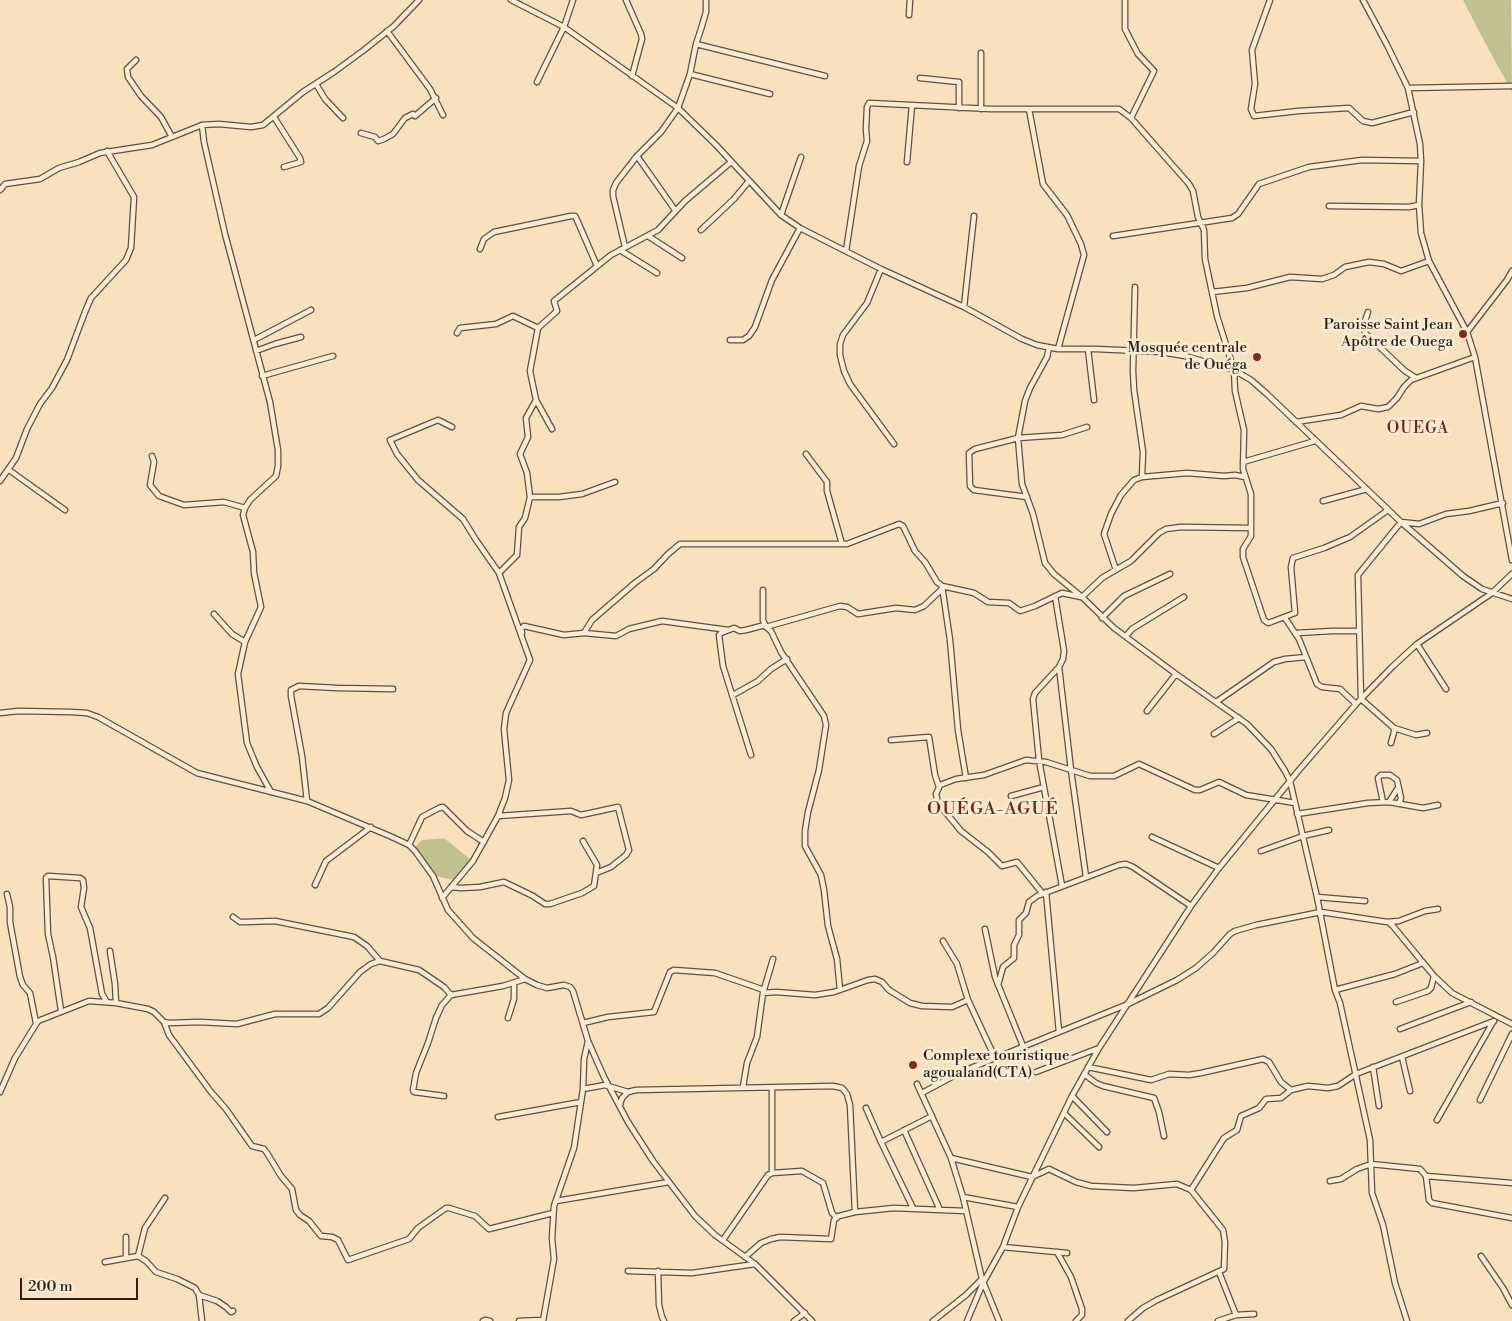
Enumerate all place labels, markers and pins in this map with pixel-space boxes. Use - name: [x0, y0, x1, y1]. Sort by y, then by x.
- place label: Paroisse Saint Jean Apôtre de Ouega: [1323, 316, 1453, 351]
- marker: Paroisse Saint Jean Apôtre de Ouega: [1457, 328, 1469, 340]
- place label: Mosquée centrale de Ouéga: [1127, 339, 1247, 374]
- marker: Mosquée centrale de Ouéga: [1251, 351, 1263, 363]
- place label: Complexe touristique agoualand(CTA): [923, 1047, 1070, 1082]
- marker: Complexe touristique agoualand(CTA): [907, 1059, 919, 1071]

